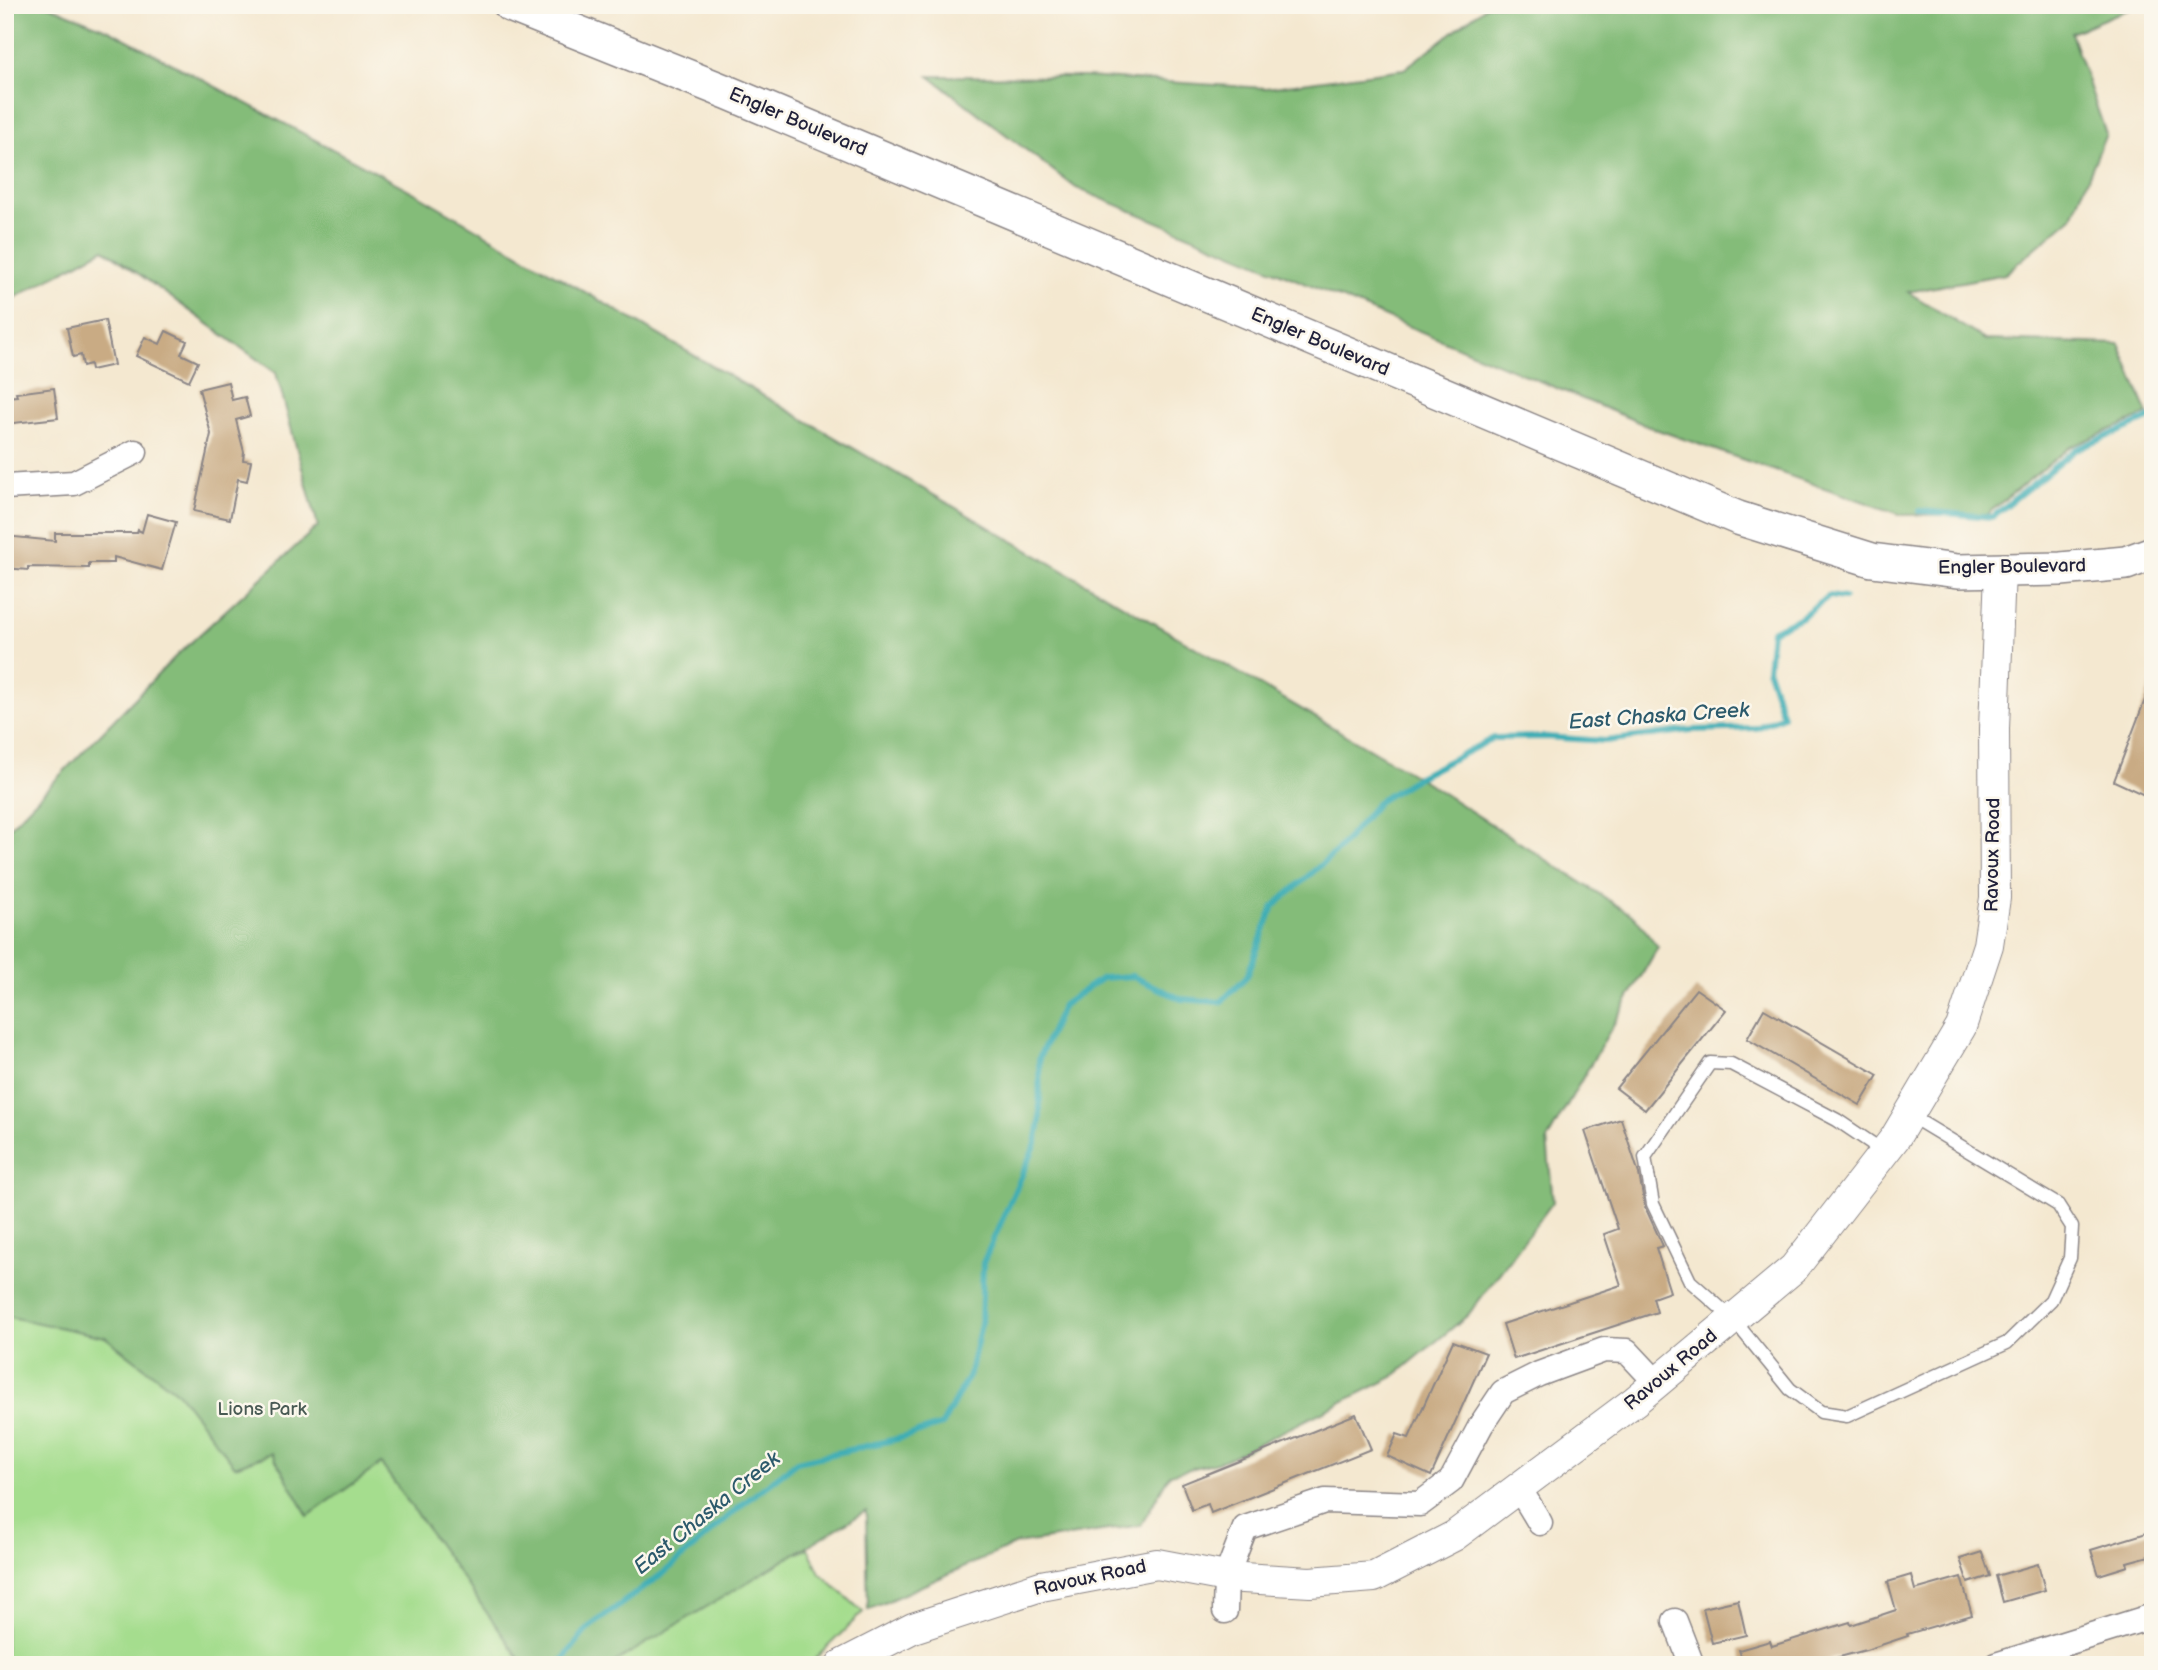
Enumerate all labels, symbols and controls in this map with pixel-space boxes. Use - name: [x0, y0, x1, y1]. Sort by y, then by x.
- street label: Engler Boulevard: [725, 82, 871, 162]
- street label: Engler Boulevard: [1247, 302, 1393, 382]
- street label: Engler Boulevard: [1938, 554, 2086, 580]
- water label: East Chaska Creek: [1568, 697, 1751, 735]
- street label: Ravoux Road: [1981, 798, 2005, 912]
- street label: Ravoux Road: [1620, 1324, 1722, 1416]
- park label: Lions Park: [217, 1398, 307, 1421]
- water label: East Chaska Creek: [629, 1446, 786, 1580]
- street label: Ravoux Road: [1032, 1555, 1148, 1601]

